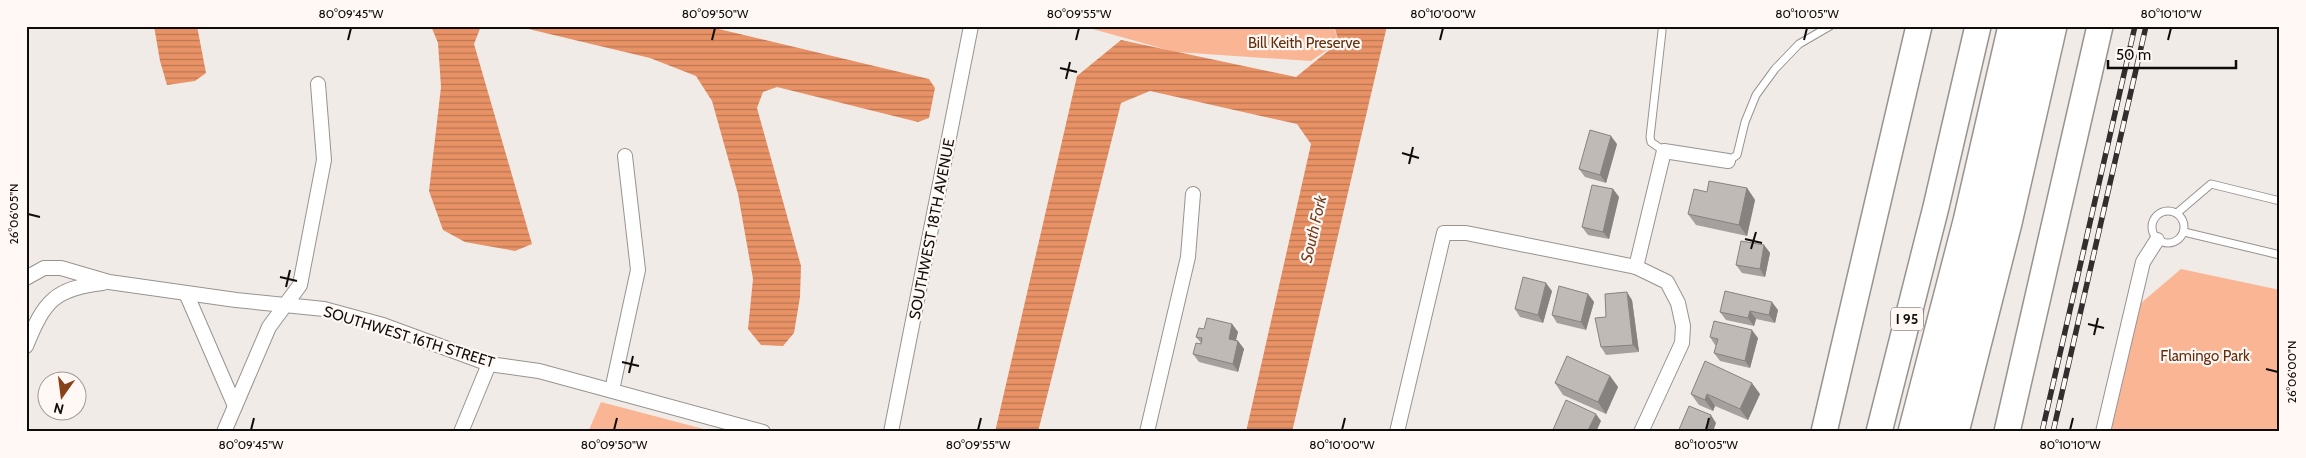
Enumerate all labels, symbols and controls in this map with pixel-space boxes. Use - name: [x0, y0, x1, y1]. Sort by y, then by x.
- text: 80°09'45"W: [319, 6, 384, 21]
- text: 80°09'50"W: [682, 6, 749, 21]
- text: 80°09'55"W: [1047, 6, 1112, 21]
- text: 80°10'00"W: [1410, 6, 1476, 21]
- text: 80°10'05"W: [1775, 6, 1839, 21]
- text: 80°10'10"W: [2141, 6, 2202, 21]
- park label: Bill Keith Preserve: [1248, 34, 1360, 52]
- scale bar: [2108, 38, 2236, 70]
- text: 50 m: [2116, 46, 2151, 64]
- street label: SOUTHWEST 18TH AVENUE: [906, 137, 958, 321]
- text: 26°06'05"N: [6, 184, 21, 244]
- water label: South Fork: [1297, 193, 1331, 265]
- street label: SOUTHWEST 16TH STREET: [321, 302, 497, 372]
- road number: I 95: [1891, 308, 1923, 330]
- text: 26°06'00"N: [2284, 341, 2299, 403]
- park label: Flamingo Park: [2160, 347, 2250, 365]
- north arrow: [38, 370, 88, 420]
- text: N: [52, 399, 66, 419]
- text: 80°09'45"W: [219, 437, 284, 452]
- text: 80°09'50"W: [581, 437, 648, 452]
- text: 80°09'55"W: [946, 437, 1011, 452]
- text: 80°10'00"W: [1309, 437, 1375, 452]
- text: 80°10'05"W: [1674, 437, 1738, 452]
- text: 80°10'10"W: [2040, 437, 2101, 452]

